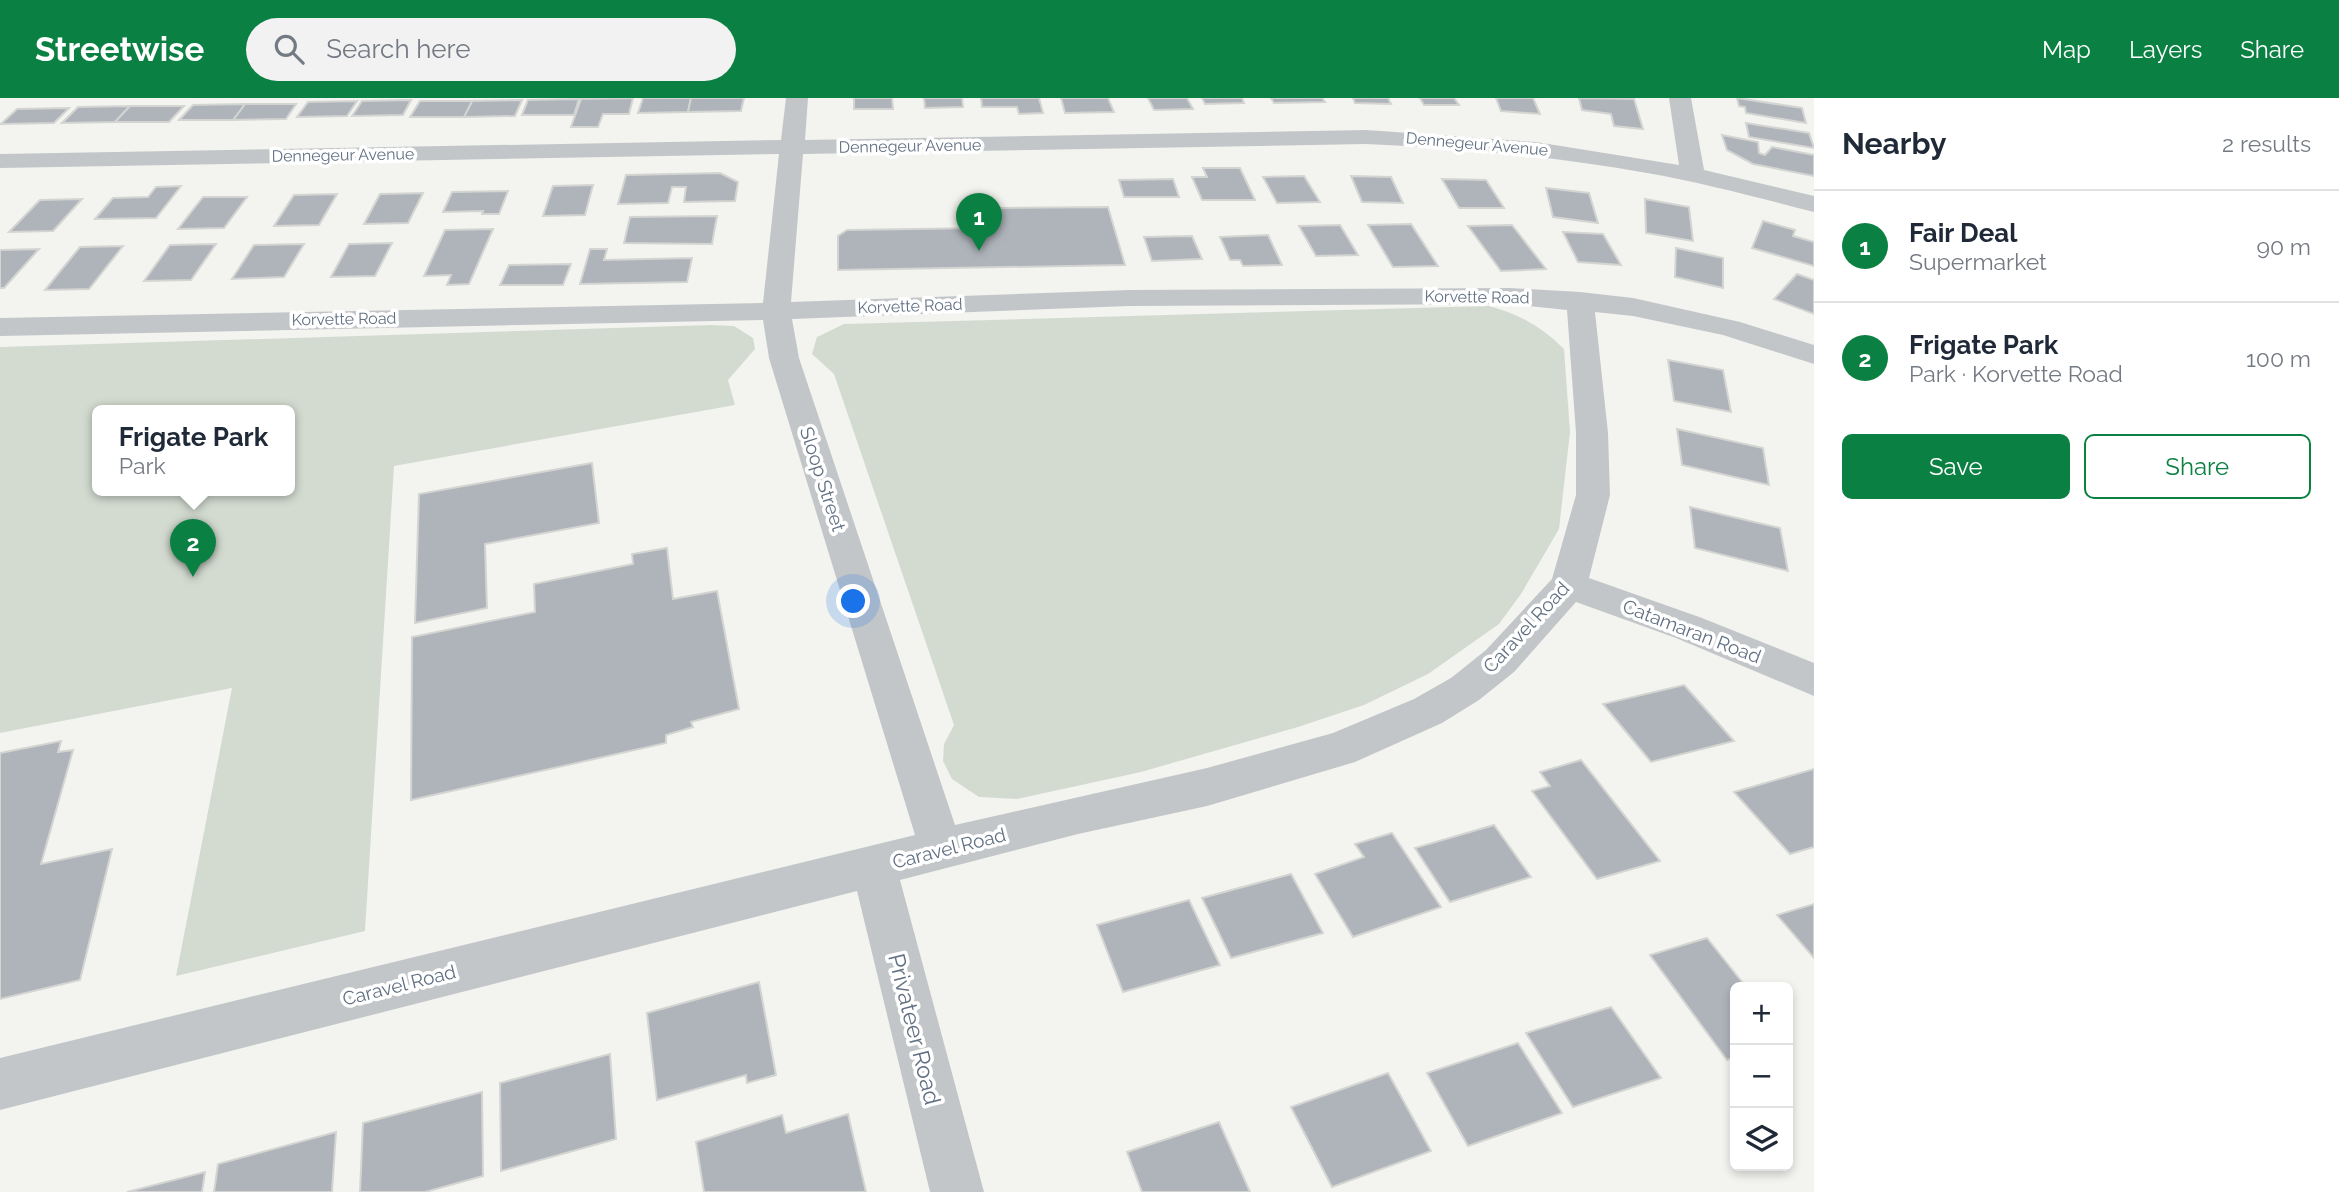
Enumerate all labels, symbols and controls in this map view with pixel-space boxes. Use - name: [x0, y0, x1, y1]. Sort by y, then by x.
- search box: [246, 18, 736, 81]
- text: Streetwise: [35, 30, 204, 69]
- icon: search: [270, 30, 308, 68]
- text: Search here: [326, 34, 471, 64]
- text: Map: [2042, 35, 2091, 64]
- text: Layers: [2129, 35, 2202, 64]
- text: Share: [2240, 35, 2304, 64]
- text: Nearby: [1842, 126, 1946, 161]
- street label: Dennegeur Avenue: [1405, 128, 1549, 160]
- text: 2 results: [2222, 130, 2311, 157]
- street label: Dennegeur Avenue: [839, 135, 981, 157]
- street label: Dennegeur Avenue: [272, 144, 414, 166]
- pin: 1: [956, 193, 1002, 251]
- text: Fair Deal: [1909, 218, 2017, 248]
- text: 1: [1859, 233, 1871, 260]
- text: 90 m: [2256, 233, 2311, 260]
- text: Supermarket: [1909, 248, 2047, 275]
- street label: Korvette Road: [1424, 287, 1530, 307]
- street label: Korvette Road: [857, 295, 963, 317]
- street label: Korvette Road: [291, 309, 397, 329]
- text: Frigate Park: [1909, 330, 2058, 360]
- text: 2: [1859, 345, 1871, 372]
- text: 100 m: [2246, 345, 2311, 372]
- text: Park · Korvette Road: [1909, 360, 2123, 387]
- popup: [92, 405, 295, 496]
- text: Frigate Park: [119, 422, 268, 452]
- street label: Sloop Street: [796, 424, 850, 535]
- button: Save: [1842, 434, 2070, 499]
- button: Share: [2084, 434, 2311, 499]
- text: Park: [119, 452, 166, 479]
- pin: 2: [170, 519, 216, 577]
- street label: Caravel Road: [1478, 577, 1574, 677]
- your location: [836, 584, 870, 618]
- street label: Catamaran Road: [1620, 595, 1764, 667]
- street label: Caravel Road: [890, 823, 1008, 873]
- street label: Privateer Road: [883, 951, 947, 1107]
- street label: Caravel Road: [340, 960, 458, 1010]
- map controls: [1730, 982, 1793, 1171]
- button: +: [1730, 982, 1793, 1045]
- button: −: [1730, 1045, 1793, 1108]
- button: layers: [1730, 1108, 1793, 1171]

